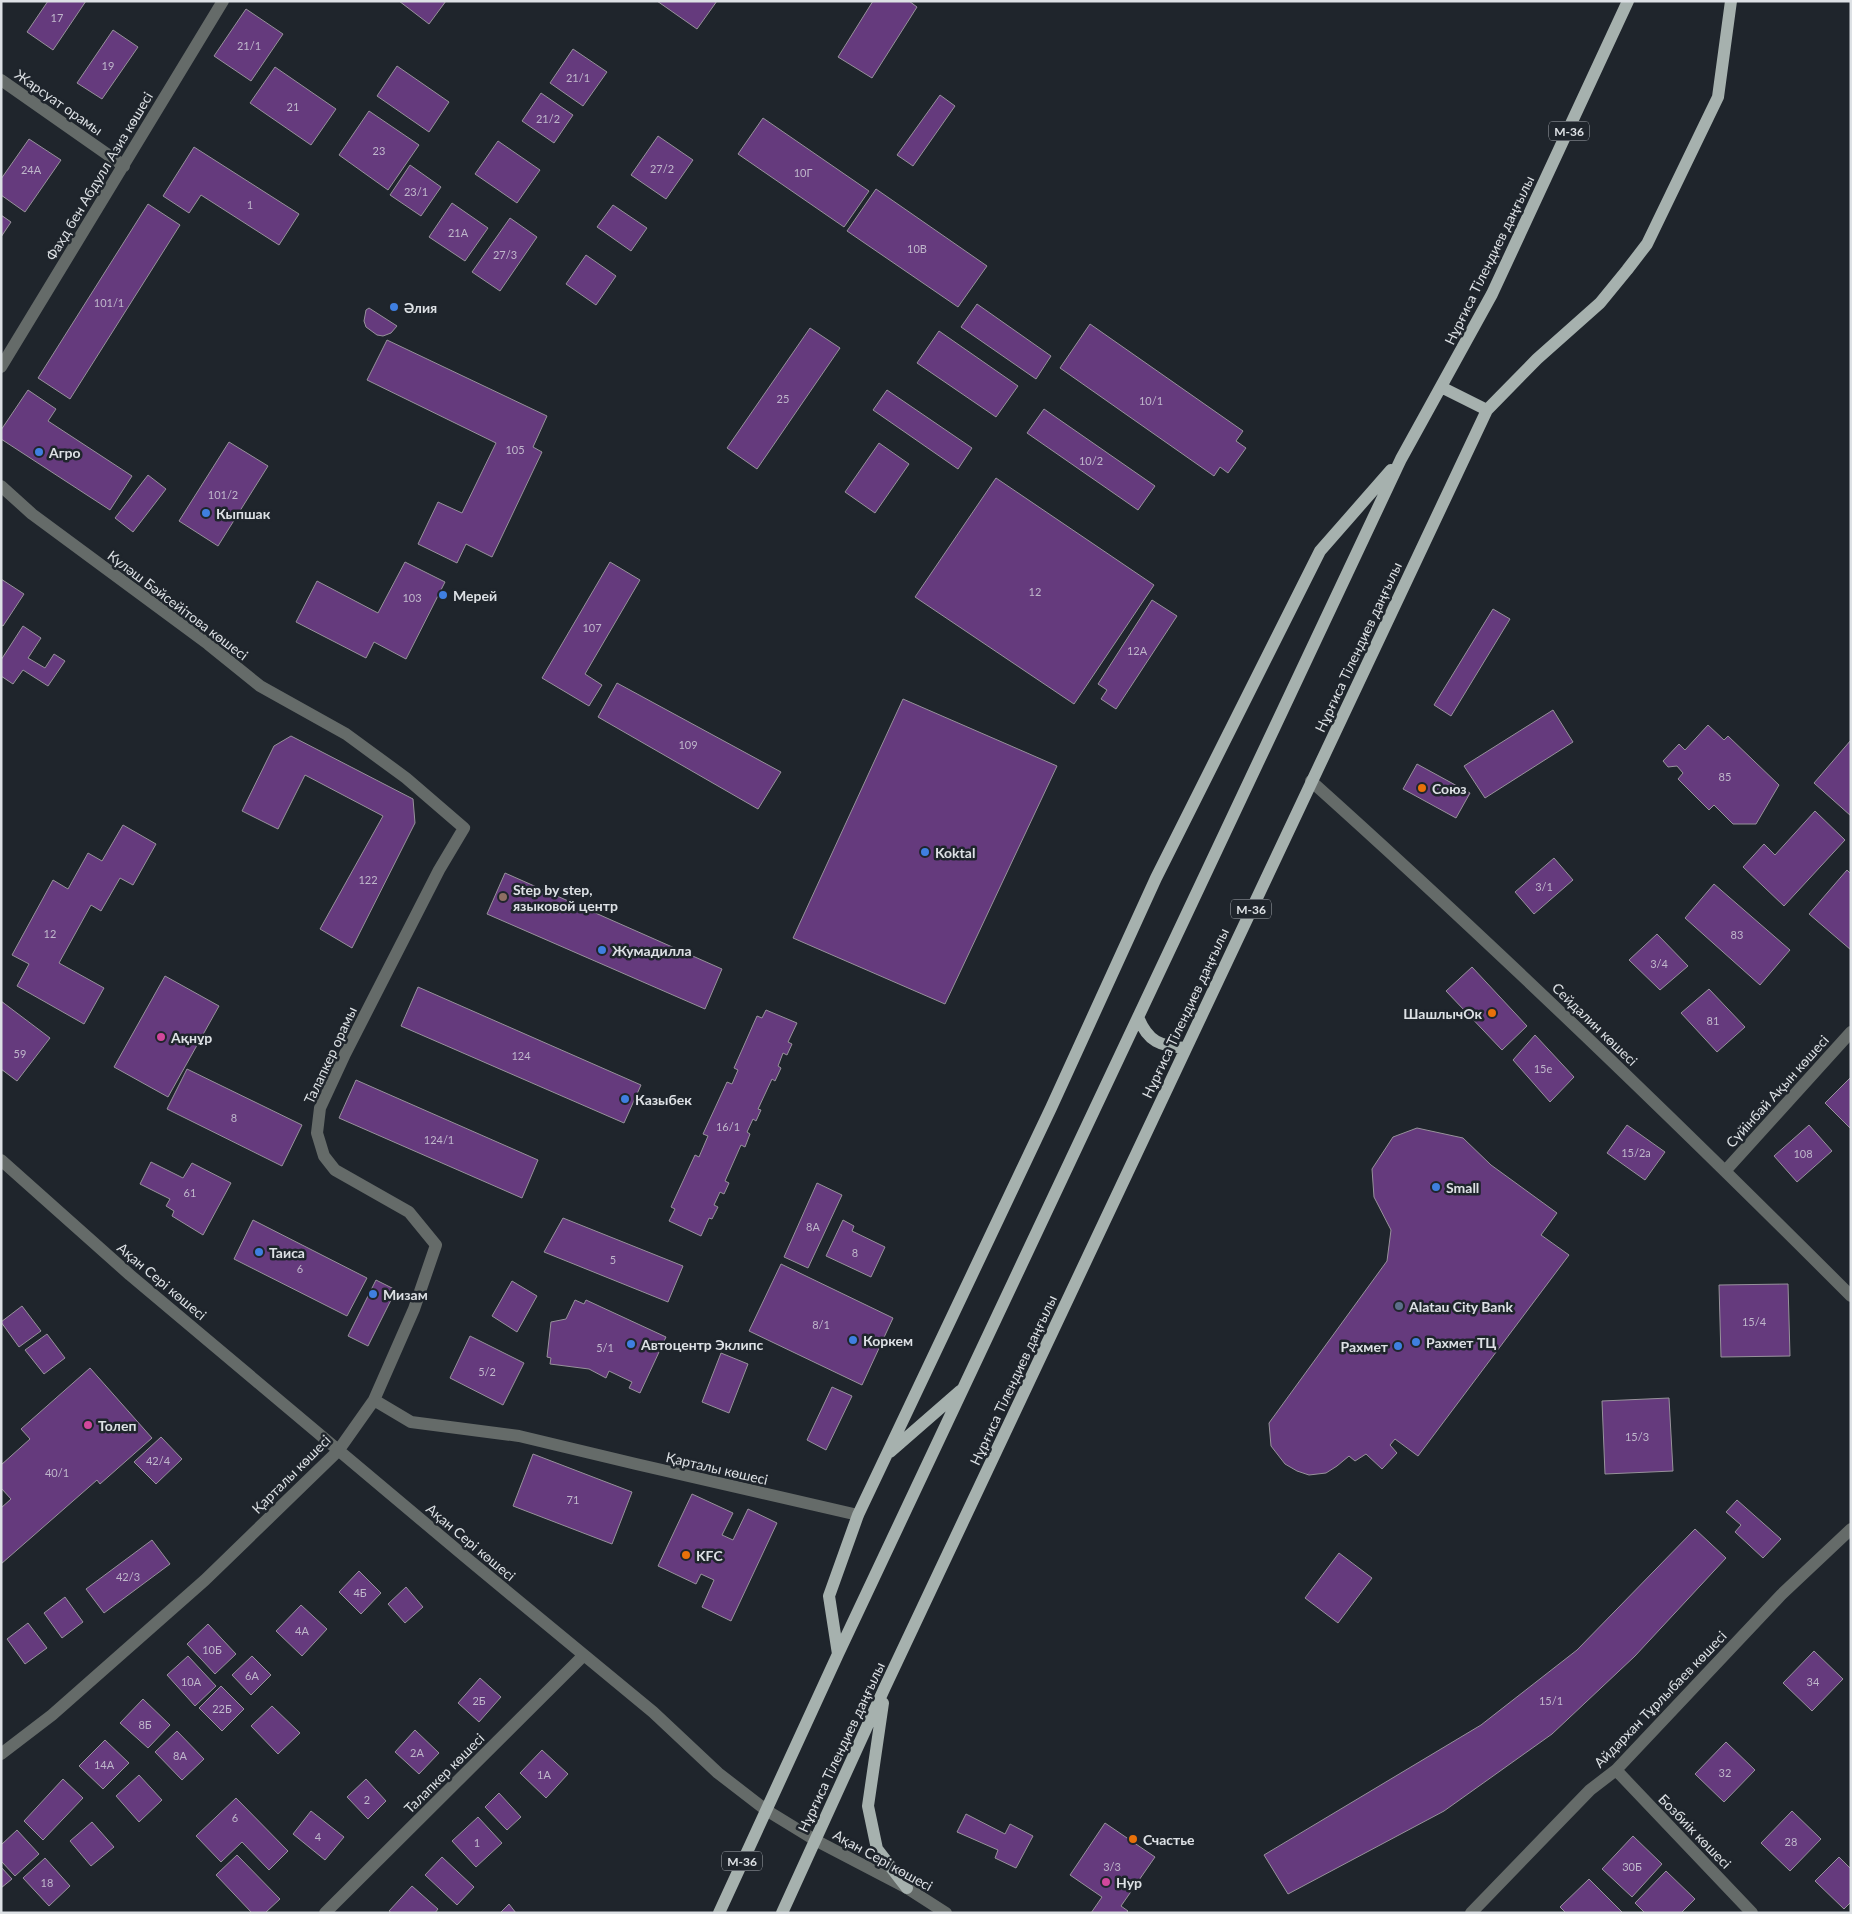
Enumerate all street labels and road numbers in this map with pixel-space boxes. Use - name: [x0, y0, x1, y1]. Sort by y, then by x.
- street label: Жарсуат орамы: [12, 65, 106, 139]
- street label: Фахд бен Абдулл Азиз көшесі: [42, 89, 156, 263]
- road number: M-36: [1549, 122, 1589, 140]
- street label: Нұрғиса Тілендиев даңғылы: [1441, 173, 1537, 347]
- street label: Күләш Бәйсейітова көшесі: [104, 547, 252, 663]
- street label: Нұрғиса Тілендиев даңғылы: [1311, 559, 1405, 735]
- road number: M-36: [1231, 900, 1271, 919]
- street label: Нұрғиса Тілендиев даңғылы: [1138, 925, 1232, 1101]
- street label: Сейдалин көшесі: [1549, 979, 1641, 1069]
- street label: Талапкер орамы: [300, 1004, 360, 1106]
- street label: Сүйінбай Ақын көшесі: [1722, 1031, 1832, 1151]
- street label: Ақан Сері көшесі: [114, 1239, 210, 1323]
- street label: Нұрғиса Тілендиев даңғылы: [966, 1292, 1060, 1468]
- street label: Қарталы көшесі: [248, 1431, 334, 1517]
- street label: Қарталы көшесі: [664, 1448, 770, 1488]
- street label: Ақан Сері көшесі: [423, 1500, 519, 1584]
- street label: Айдархан Тұрлыбаев көшесі: [1590, 1627, 1730, 1771]
- street label: Нұрғиса Тілендиев даңғылы: [794, 1659, 888, 1835]
- street label: Талапкер көшесі: [400, 1729, 488, 1817]
- street label: Бозбиік көшесі: [1655, 1790, 1735, 1872]
- street label: Ақан Сері көшесі: [830, 1826, 936, 1894]
- road number: M-36: [722, 1852, 762, 1870]

